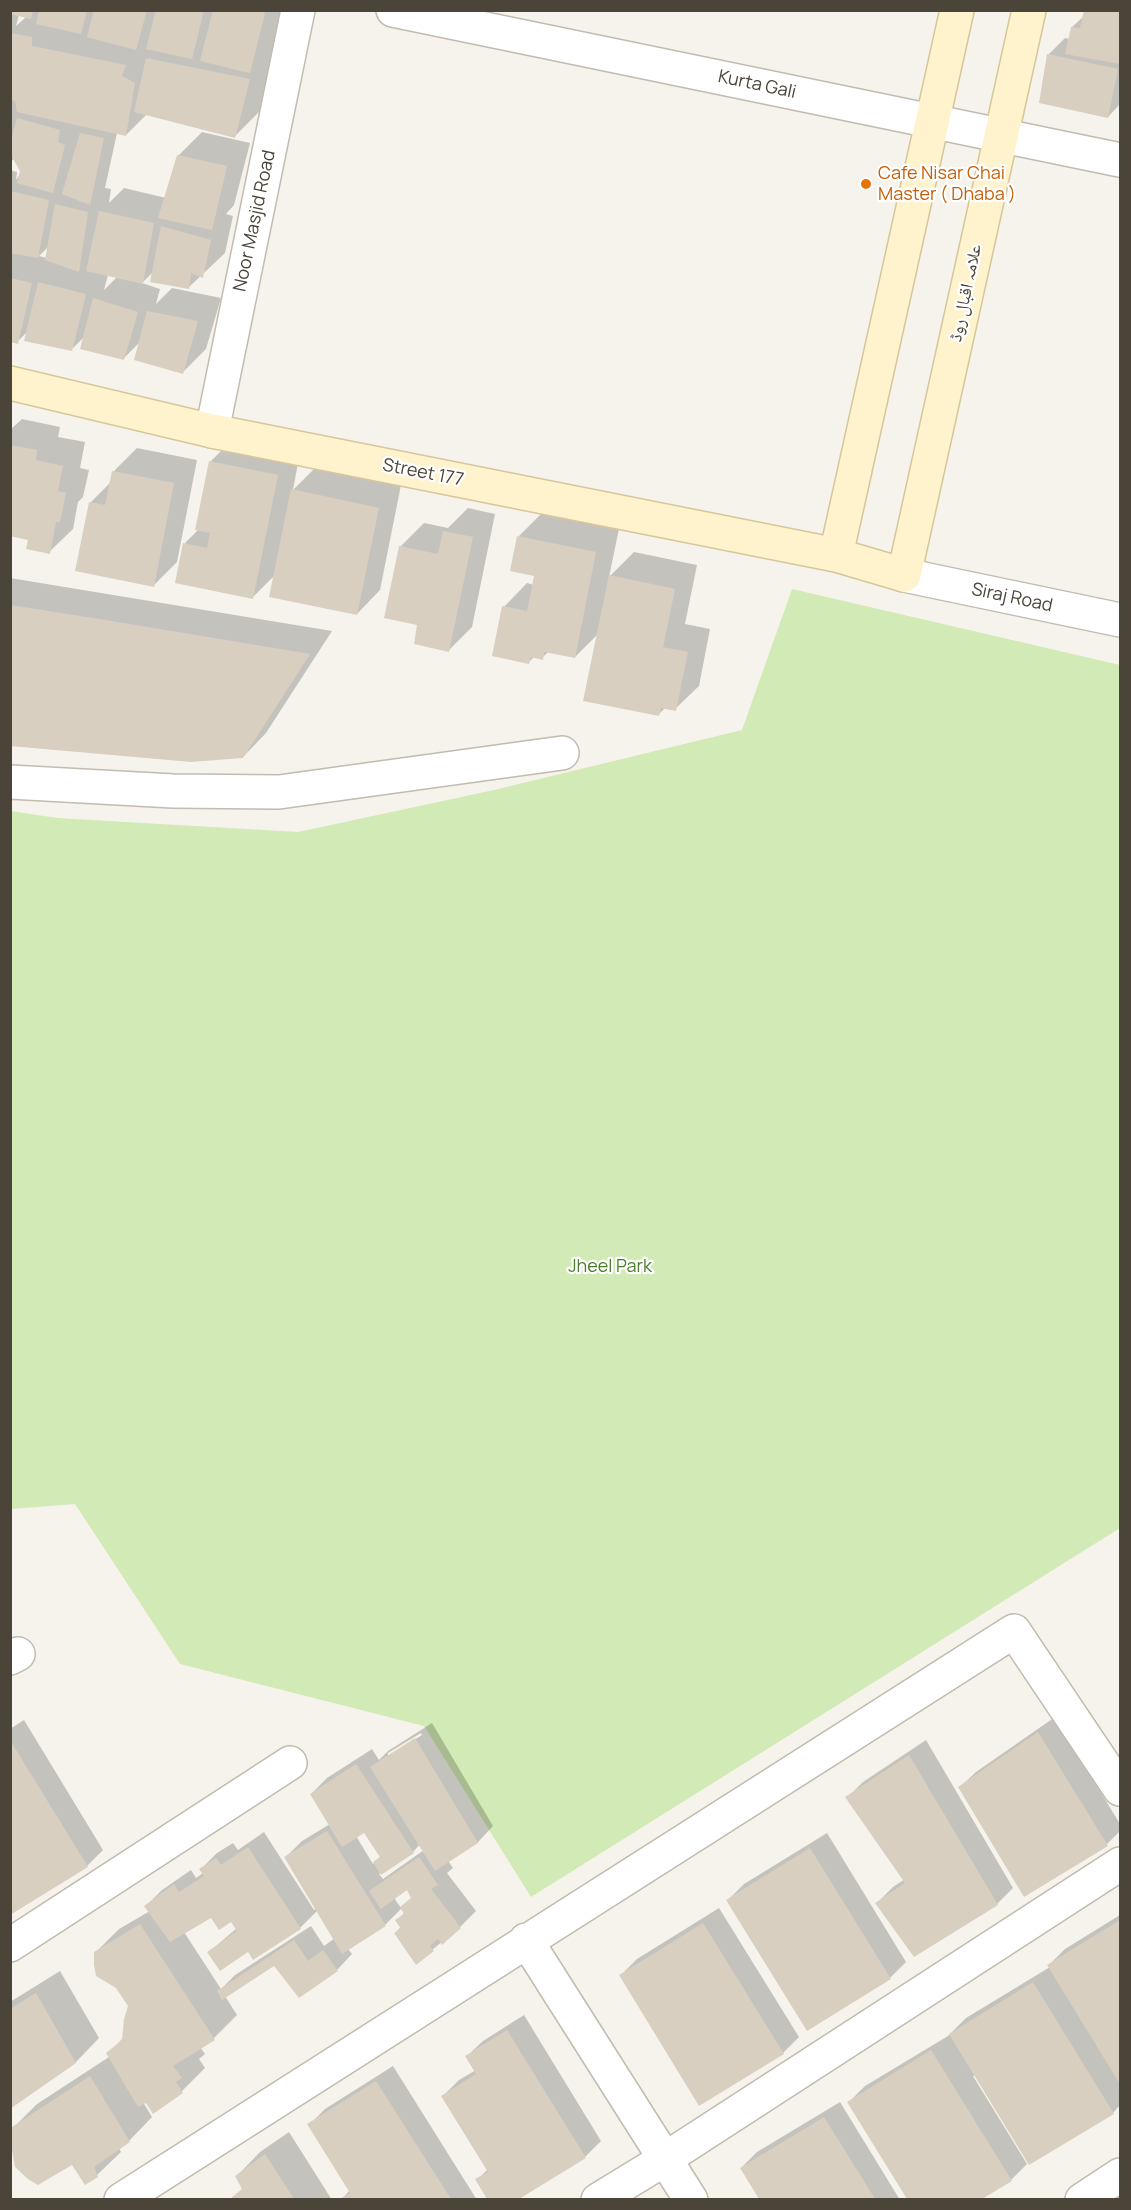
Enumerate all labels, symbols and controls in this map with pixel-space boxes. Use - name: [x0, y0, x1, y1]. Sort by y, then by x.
- street label: Kurta Gali: [716, 66, 798, 104]
- street label: Noor Masjid Road: [229, 148, 281, 294]
- place label: Cafe Nisar Chai Master ( Dhaba ): [878, 163, 1016, 206]
- marker: Cafe Nisar Chai Master ( Dhaba ): [859, 177, 873, 191]
- street label: علامہ اقبال روڈ: [945, 242, 987, 344]
- street label: Street 177: [381, 455, 465, 491]
- street label: Siraj Road: [970, 579, 1054, 617]
- park label: Jheel Park: [568, 1256, 652, 1278]

